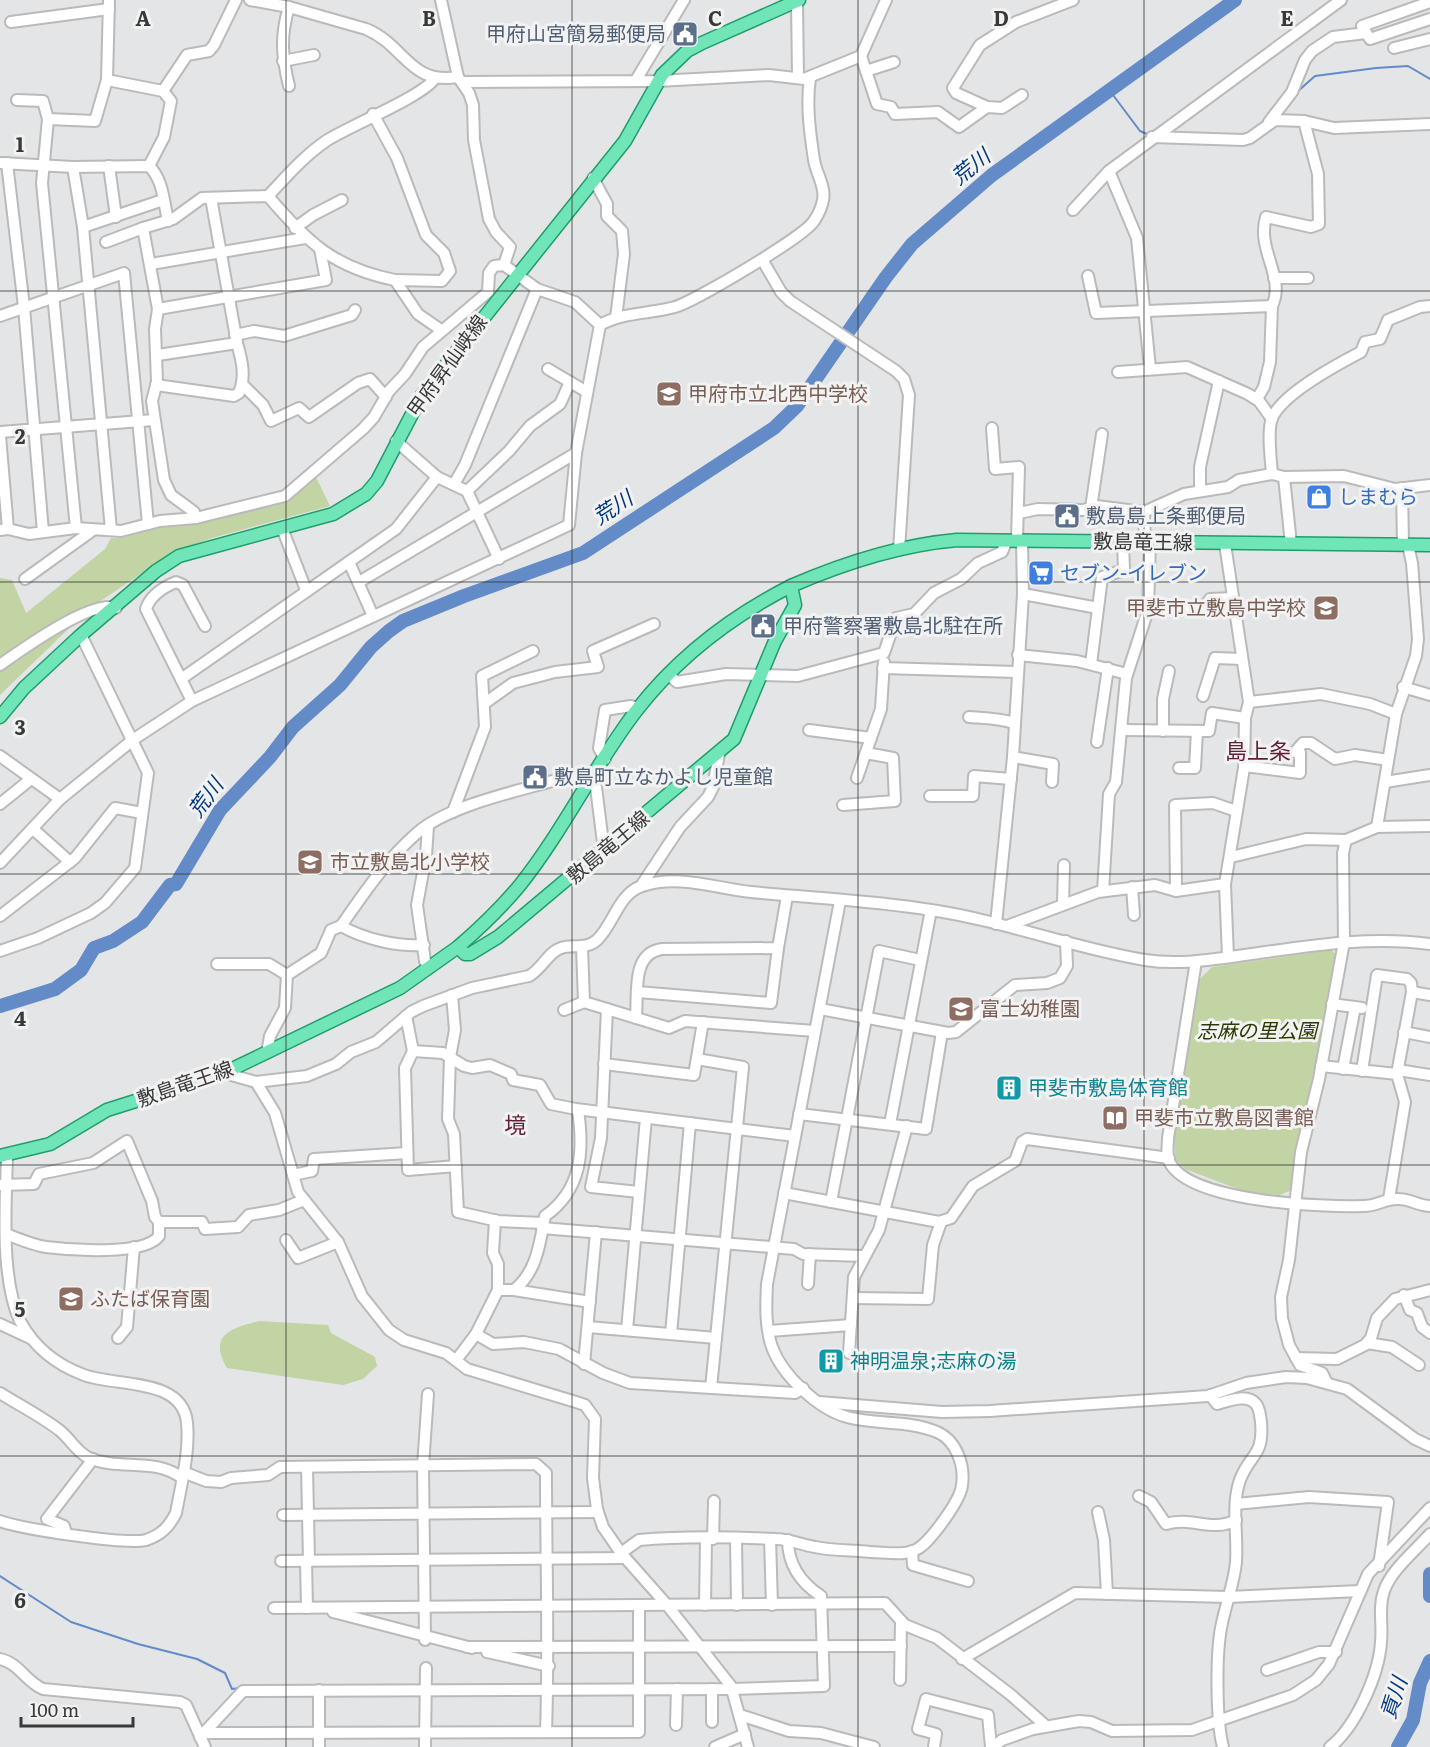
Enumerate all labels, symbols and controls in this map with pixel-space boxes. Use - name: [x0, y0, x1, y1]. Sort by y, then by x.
- text: A: [135, 2, 151, 32]
- text: B: [422, 2, 436, 32]
- text: C: [708, 2, 722, 32]
- text: D: [993, 2, 1009, 32]
- text: E: [1280, 2, 1294, 32]
- place label: 甲府山宮簡易郵便局: [486, 17, 666, 47]
- public building icon: 甲府山宮簡易郵便局: [670, 19, 700, 49]
- text: 1: [16, 128, 24, 158]
- water label: 荒川: [943, 139, 997, 190]
- street label: 甲府昇仙峡線: [398, 307, 493, 422]
- place label: 甲府市立北西中学校: [688, 377, 868, 407]
- school or university icon: 甲府市立北西中学校: [654, 379, 684, 409]
- text: 2: [15, 420, 26, 450]
- water label: 荒川: [586, 480, 639, 530]
- place label: しまむら: [1338, 480, 1418, 510]
- shop icon: しまむら: [1304, 482, 1334, 512]
- place label: 敷島島上条郵便局: [1086, 499, 1246, 529]
- public building icon: 敷島島上条郵便局: [1052, 501, 1082, 531]
- street label: 敷島竜王線: [1093, 524, 1193, 556]
- place label: セブン-イレブン: [1060, 556, 1207, 586]
- supermarket icon: セブン-イレブン: [1026, 558, 1056, 588]
- place label: 甲斐市立敷島中学校: [1126, 591, 1306, 621]
- school or university icon: 甲斐市立敷島中学校: [1311, 593, 1341, 623]
- place label: 甲府警察署敷島北駐在所: [783, 609, 1003, 639]
- public building icon: 甲府警察署敷島北駐在所: [748, 611, 778, 641]
- text: 3: [14, 711, 26, 741]
- district label: 島上条: [1225, 733, 1291, 766]
- place label: 敷島町立なかよし児童館: [554, 760, 773, 790]
- public building icon: 敷島町立なかよし児童館: [520, 762, 550, 792]
- water label: 荒川: [179, 769, 230, 823]
- street label: 敷島竜王線: [559, 802, 655, 889]
- place label: 市立敷島北小学校: [330, 845, 490, 875]
- school or university icon: 市立敷島北小学校: [295, 847, 325, 877]
- place label: 富士幼稚園: [980, 992, 1080, 1022]
- school or university icon: 富士幼稚園: [946, 994, 976, 1024]
- text: 4: [14, 1002, 26, 1032]
- park label: 志麻の里公園: [1197, 1014, 1320, 1044]
- street label: 敷島竜王線: [132, 1052, 237, 1113]
- place label: 甲斐市敷島体育館: [1028, 1071, 1188, 1101]
- building icon: 甲斐市敷島体育館: [994, 1073, 1024, 1103]
- place label: 甲斐市立敷島図書館: [1134, 1101, 1314, 1131]
- library icon: 甲斐市立敷島図書館: [1100, 1103, 1130, 1133]
- district label: 境: [504, 1107, 526, 1140]
- place label: ふたば保育園: [90, 1282, 210, 1312]
- school or university icon: ふたば保育園: [56, 1284, 86, 1314]
- text: 5: [15, 1293, 26, 1323]
- place label: 神明温泉;志麻の湯: [850, 1344, 1017, 1374]
- building icon: 神明温泉;志麻の湯: [816, 1346, 846, 1376]
- text: 6: [14, 1584, 26, 1614]
- water label: 貢川: [1370, 1671, 1413, 1722]
- scale bar: [21, 1690, 134, 1728]
- text: 100 m: [30, 1696, 79, 1723]

